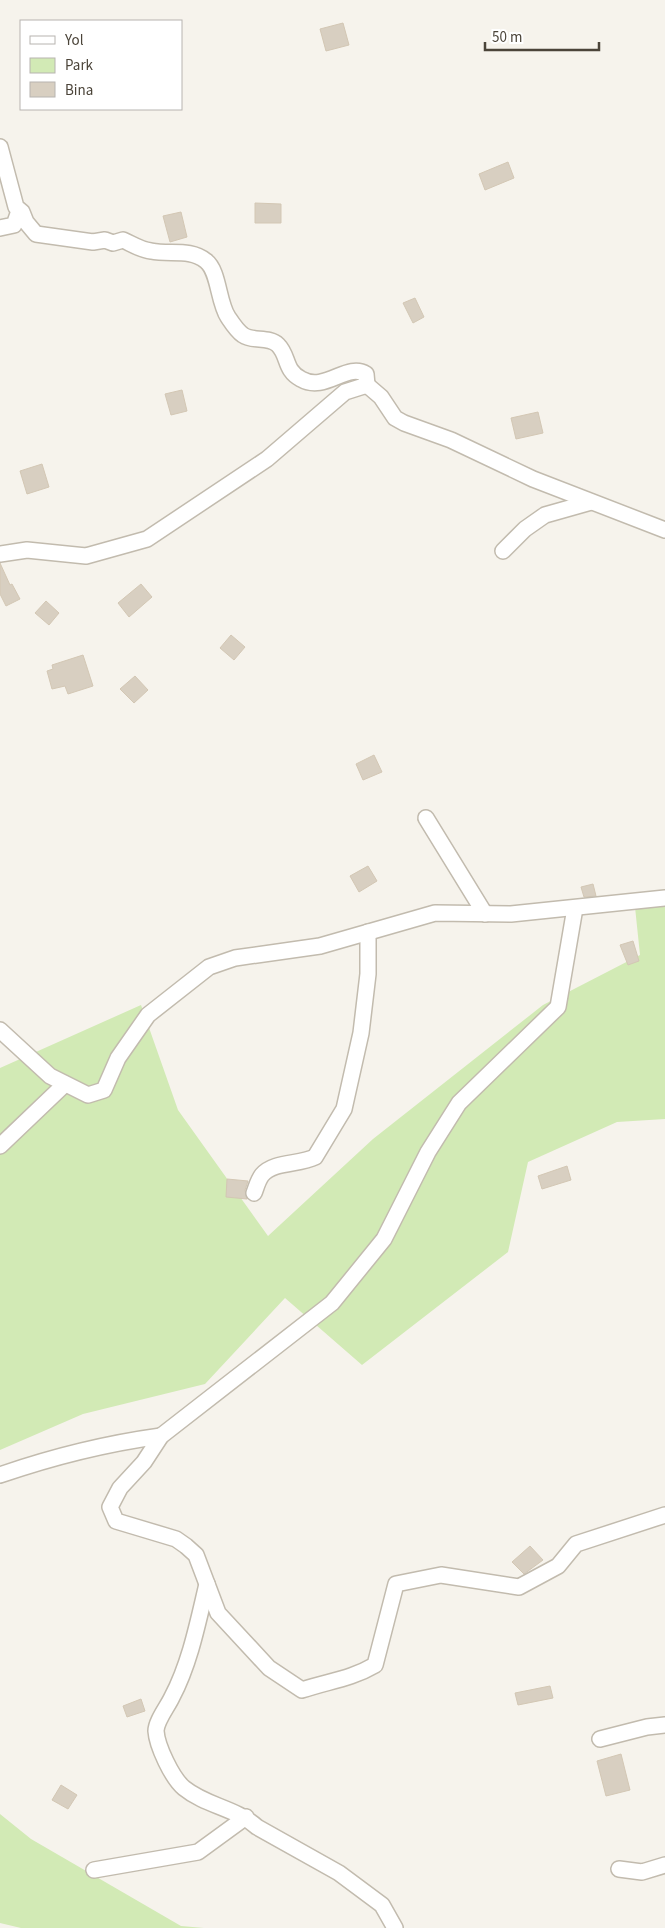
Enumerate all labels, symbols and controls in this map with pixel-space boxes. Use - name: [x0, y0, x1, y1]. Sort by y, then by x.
- legend: [20, 20, 182, 110]
- scale bar: [485, 20, 599, 52]
- text: 50 m: [492, 27, 522, 48]
- text: Yol: [64, 30, 84, 51]
- text: Park: [65, 55, 94, 76]
- text: Bina: [65, 80, 93, 101]

